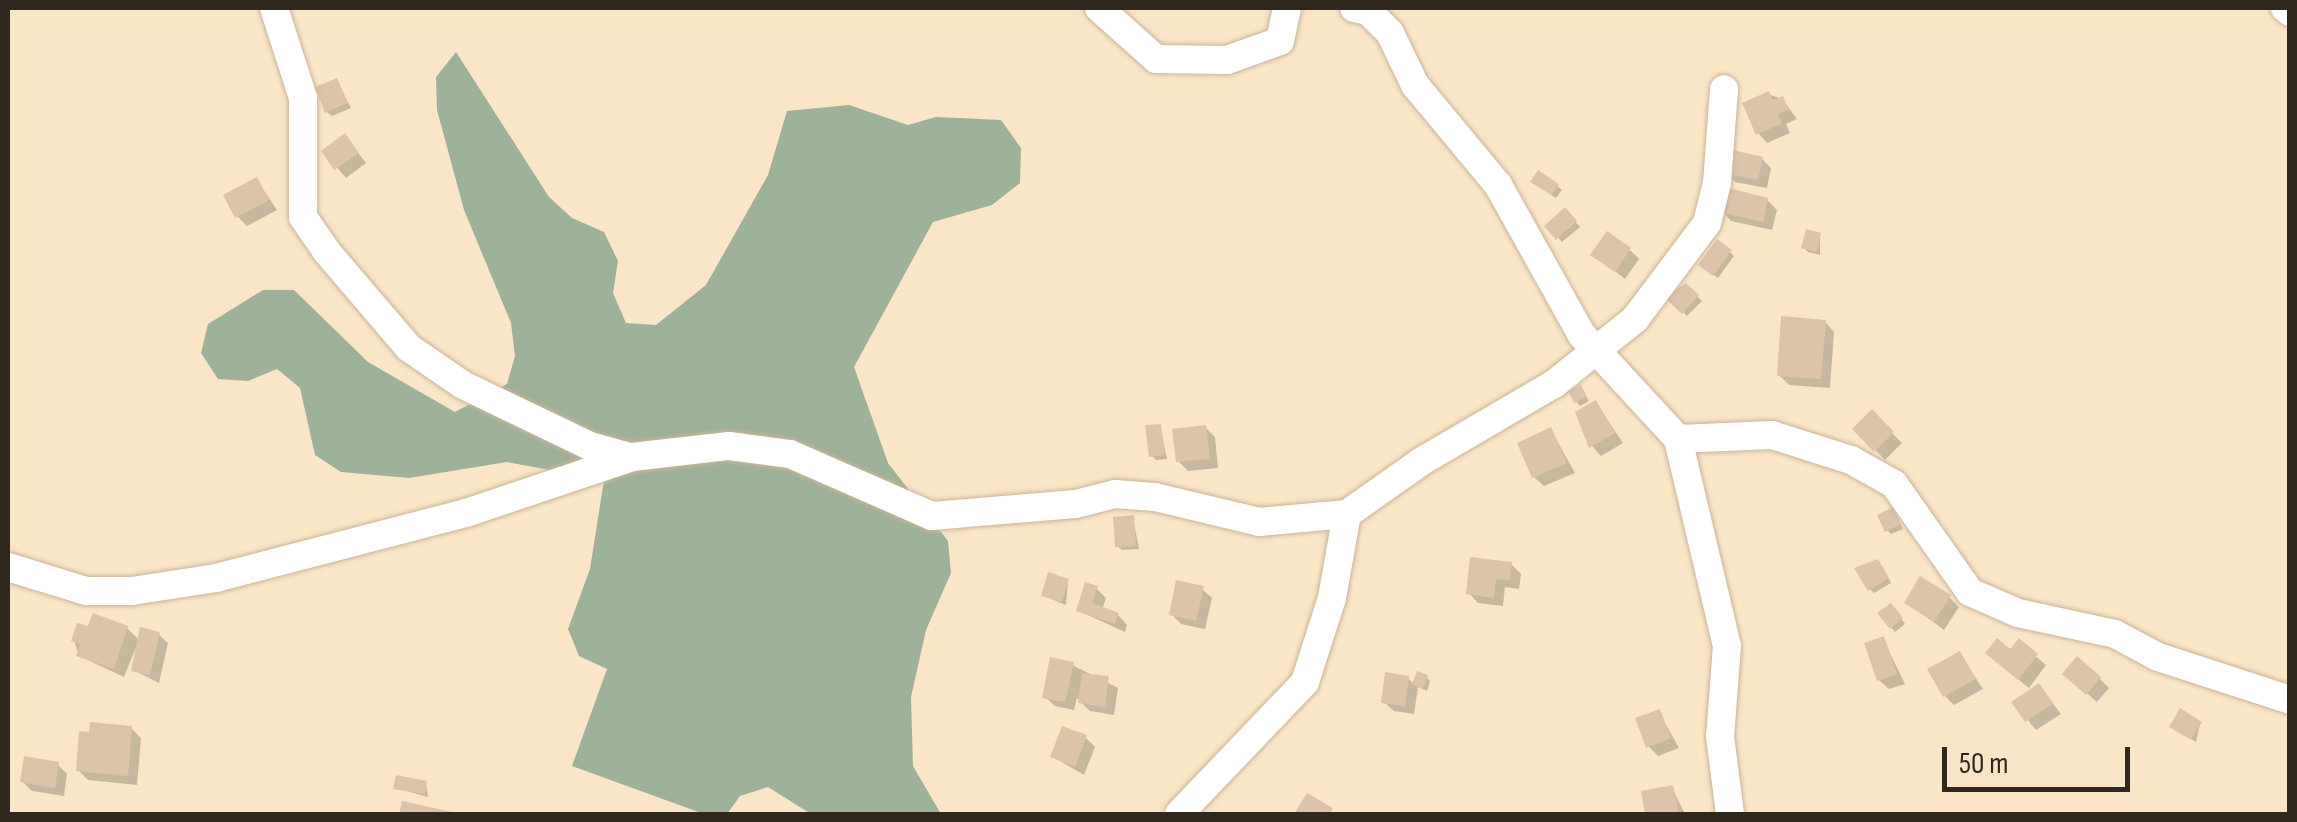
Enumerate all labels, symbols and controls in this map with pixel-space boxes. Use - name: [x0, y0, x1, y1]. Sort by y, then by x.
- scale bar: [1947, 727, 2134, 789]
- text: 50 m: [1959, 746, 2008, 782]

